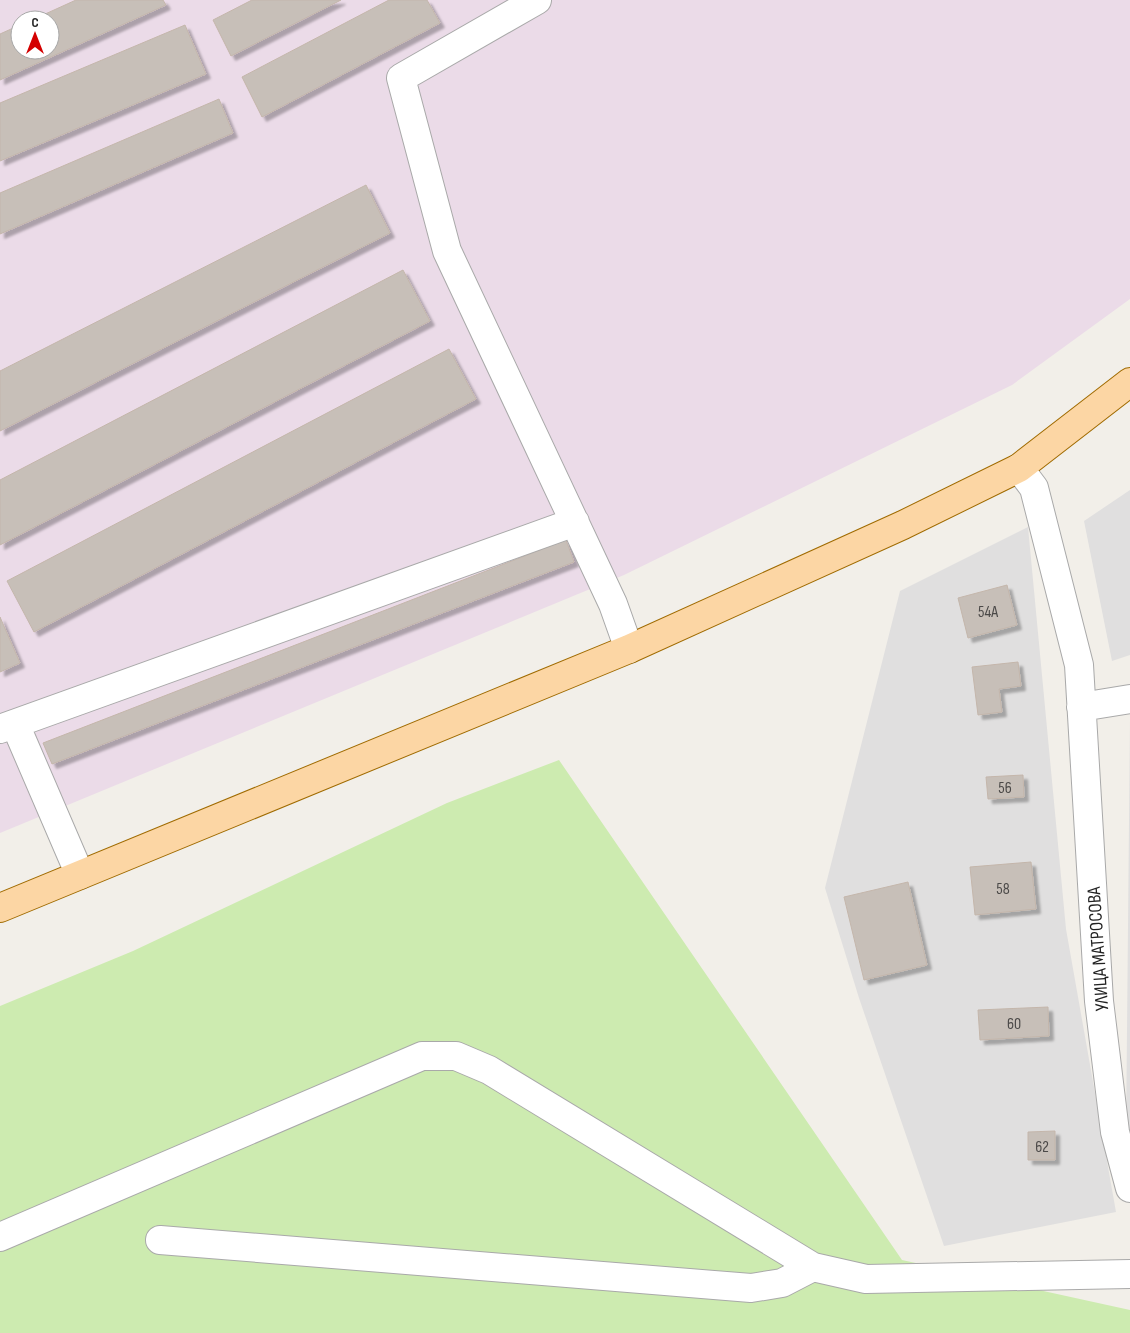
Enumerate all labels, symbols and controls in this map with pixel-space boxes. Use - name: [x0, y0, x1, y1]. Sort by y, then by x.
- north arrow: [10, 10, 60, 60]
- text: С: [31, 14, 39, 31]
- house number: 54А: [978, 603, 998, 622]
- house number: 56: [998, 779, 1012, 798]
- house number: 58: [996, 880, 1010, 899]
- street label: УЛИЦА МАТРОСОВА: [1083, 885, 1114, 1012]
- house number: 60: [1007, 1015, 1021, 1034]
- house number: 62: [1035, 1138, 1049, 1157]

